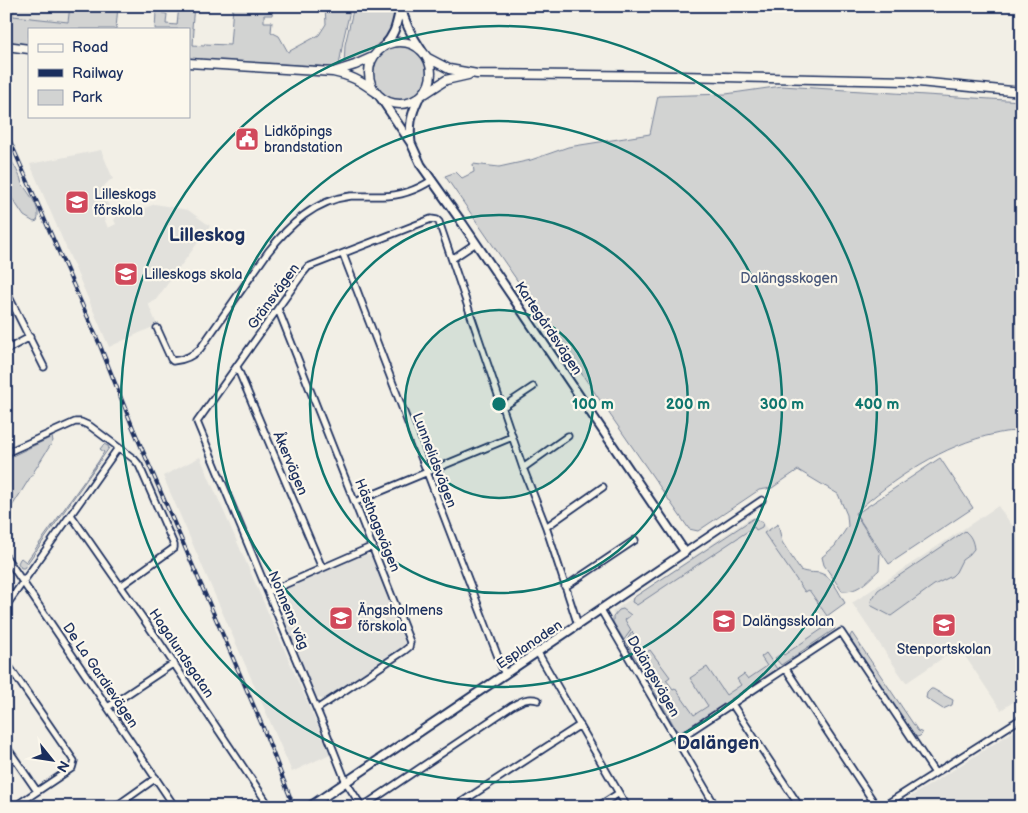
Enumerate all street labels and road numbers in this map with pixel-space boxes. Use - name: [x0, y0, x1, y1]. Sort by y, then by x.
- street label: Gränsvägen: [244, 260, 303, 332]
- street label: Kartegårdsvägen: [511, 278, 586, 378]
- street label: Lunnelidsvägen: [409, 410, 460, 510]
- street label: Åkervägen: [270, 428, 313, 498]
- street label: Hästhagsvägen: [351, 476, 404, 574]
- street label: Nonnens väg: [264, 568, 313, 652]
- street label: Hagalundsgatan: [146, 606, 218, 701]
- street label: Esplanaden: [493, 616, 565, 673]
- street label: De La Gardievägen: [59, 620, 142, 731]
- street label: Dalängsvägen: [624, 633, 684, 720]

